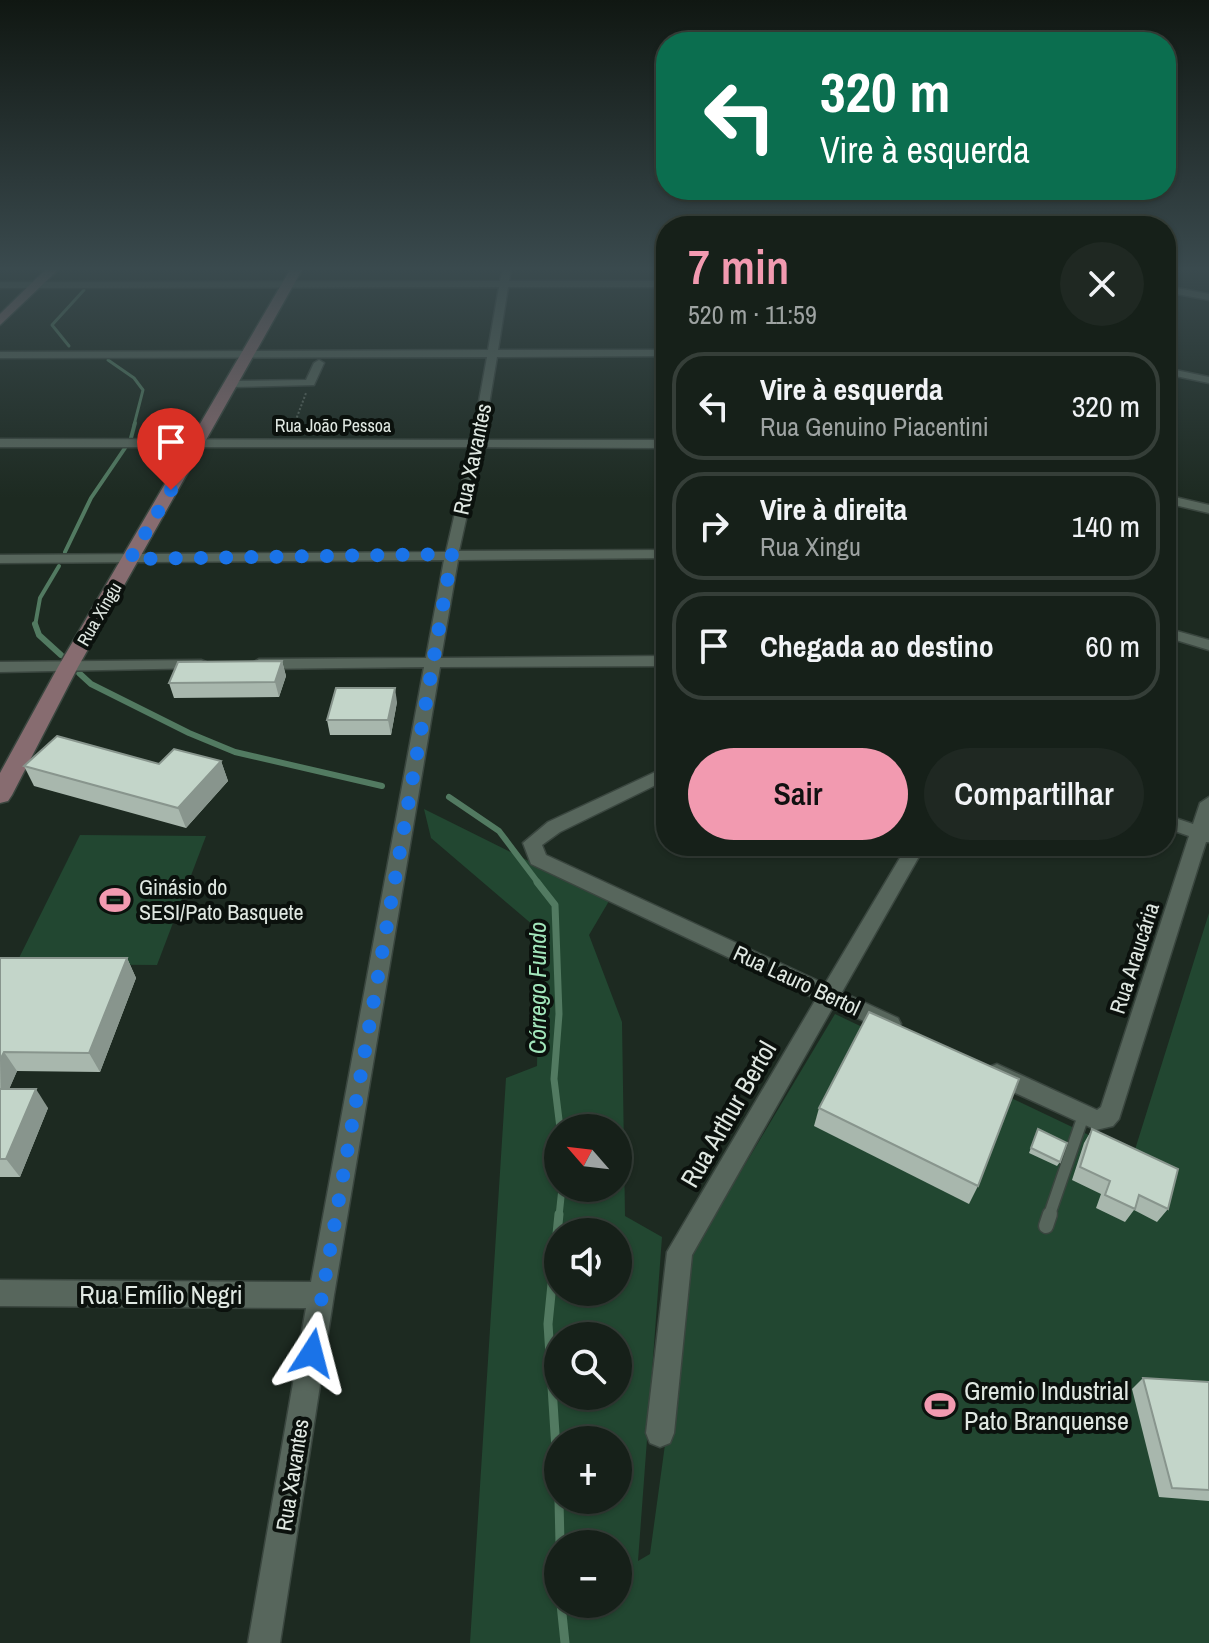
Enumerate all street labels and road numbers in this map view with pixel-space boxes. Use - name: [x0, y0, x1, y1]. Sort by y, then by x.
- street label: Rua Xavantes: [446, 401, 498, 517]
- street label: Rua João Pessoa: [275, 413, 391, 438]
- street label: Rua Xingu: [71, 578, 127, 650]
- street label: Rua Araucária: [1102, 899, 1166, 1017]
- street label: Rua Lauro Bertol: [729, 938, 865, 1022]
- street label: Rua Arthur Bertol: [672, 1034, 784, 1194]
- street label: Rua Emílio Negri: [79, 1277, 243, 1312]
- street label: Rua Xavantes: [268, 1417, 316, 1533]

